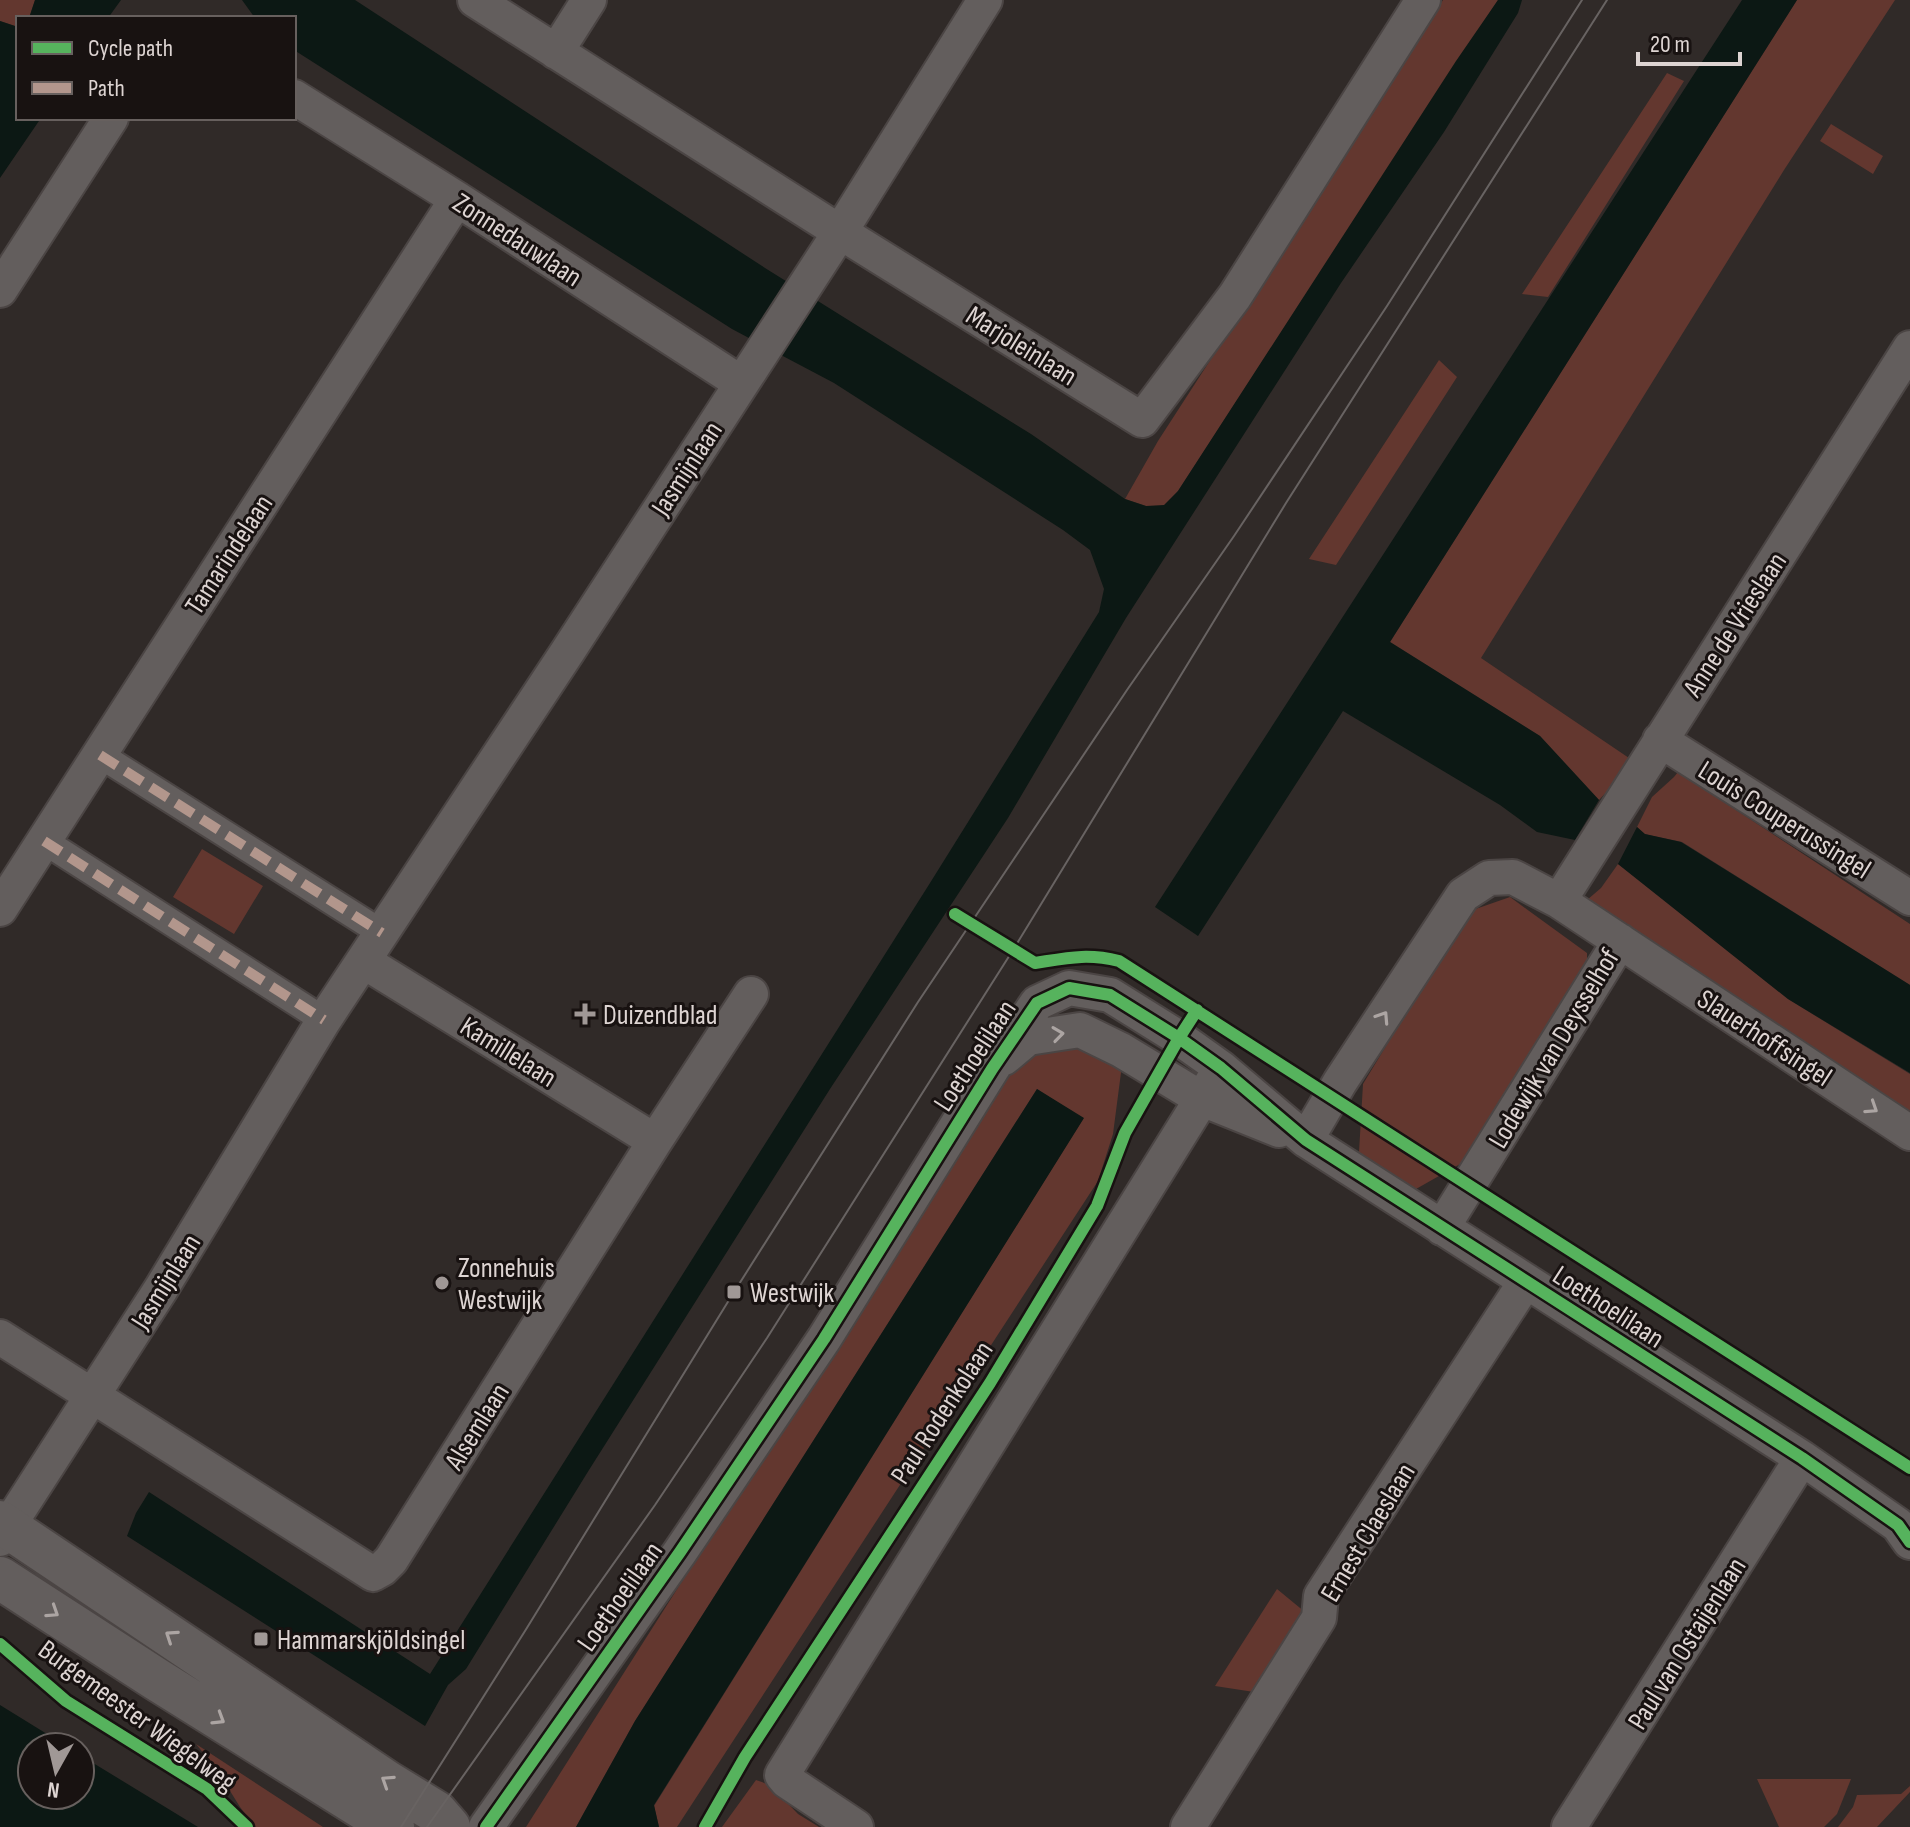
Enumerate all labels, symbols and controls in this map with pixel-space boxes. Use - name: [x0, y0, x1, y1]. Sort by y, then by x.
- legend: [16, 16, 296, 120]
- scale bar: [1638, 16, 1740, 66]
- text: 20 m: [1650, 30, 1690, 59]
- text: Cycle path: [88, 34, 173, 63]
- text: Path: [88, 74, 125, 103]
- street label: Zonnedauwlaan: [447, 187, 588, 294]
- street label: Marjoleinlaan: [960, 299, 1083, 393]
- street label: Jasmijnlaan: [644, 416, 730, 523]
- street label: Tamarindelaan: [178, 489, 280, 621]
- street label: Anne de Vrieslaan: [1676, 547, 1794, 704]
- street label: Louis Couperussingel: [1692, 754, 1876, 886]
- street label: Lodewijk van Deysselhof: [1482, 942, 1627, 1154]
- street label: Slauerhoffsingel: [1691, 983, 1837, 1094]
- street label: Loethoelilaan: [927, 994, 1023, 1118]
- place label: Duizendblad: [603, 999, 718, 1032]
- marker: Duizendblad: [574, 1003, 596, 1025]
- street label: Kamillelaan: [454, 1010, 562, 1095]
- one-way arrow: [1373, 1011, 1388, 1025]
- one-way arrow: [1051, 1026, 1065, 1043]
- one-way arrow: [1863, 1098, 1878, 1113]
- street label: Jasmijnlaan: [124, 1228, 208, 1336]
- place label: Zonnehuis Westwijk: [458, 1252, 555, 1317]
- street label: Loethoelilaan: [1546, 1259, 1670, 1355]
- marker: Zonnehuis Westwijk: [433, 1274, 451, 1292]
- place label: Westwijk: [750, 1277, 835, 1310]
- marker: Westwijk: [725, 1283, 743, 1301]
- street label: Paul Rodenkolaan: [884, 1335, 1001, 1490]
- street label: Alsemlaan: [437, 1378, 517, 1477]
- street label: Ernest Claeslaan: [1314, 1458, 1422, 1608]
- street label: Loethoelilaan: [571, 1536, 670, 1658]
- street label: Paul van Ostaijenlaan: [1621, 1552, 1753, 1736]
- one-way arrow: [44, 1603, 59, 1618]
- place label: Hammarskjöldsingel: [277, 1624, 465, 1657]
- marker: Hammarskjöldsingel: [252, 1630, 270, 1648]
- one-way arrow: [165, 1631, 179, 1646]
- street label: Burgemeester Wiegelweg: [32, 1633, 243, 1799]
- one-way arrow: [210, 1709, 225, 1724]
- north arrow: [16, 1731, 96, 1811]
- text: N: [46, 1775, 61, 1804]
- one-way arrow: [381, 1776, 395, 1791]

